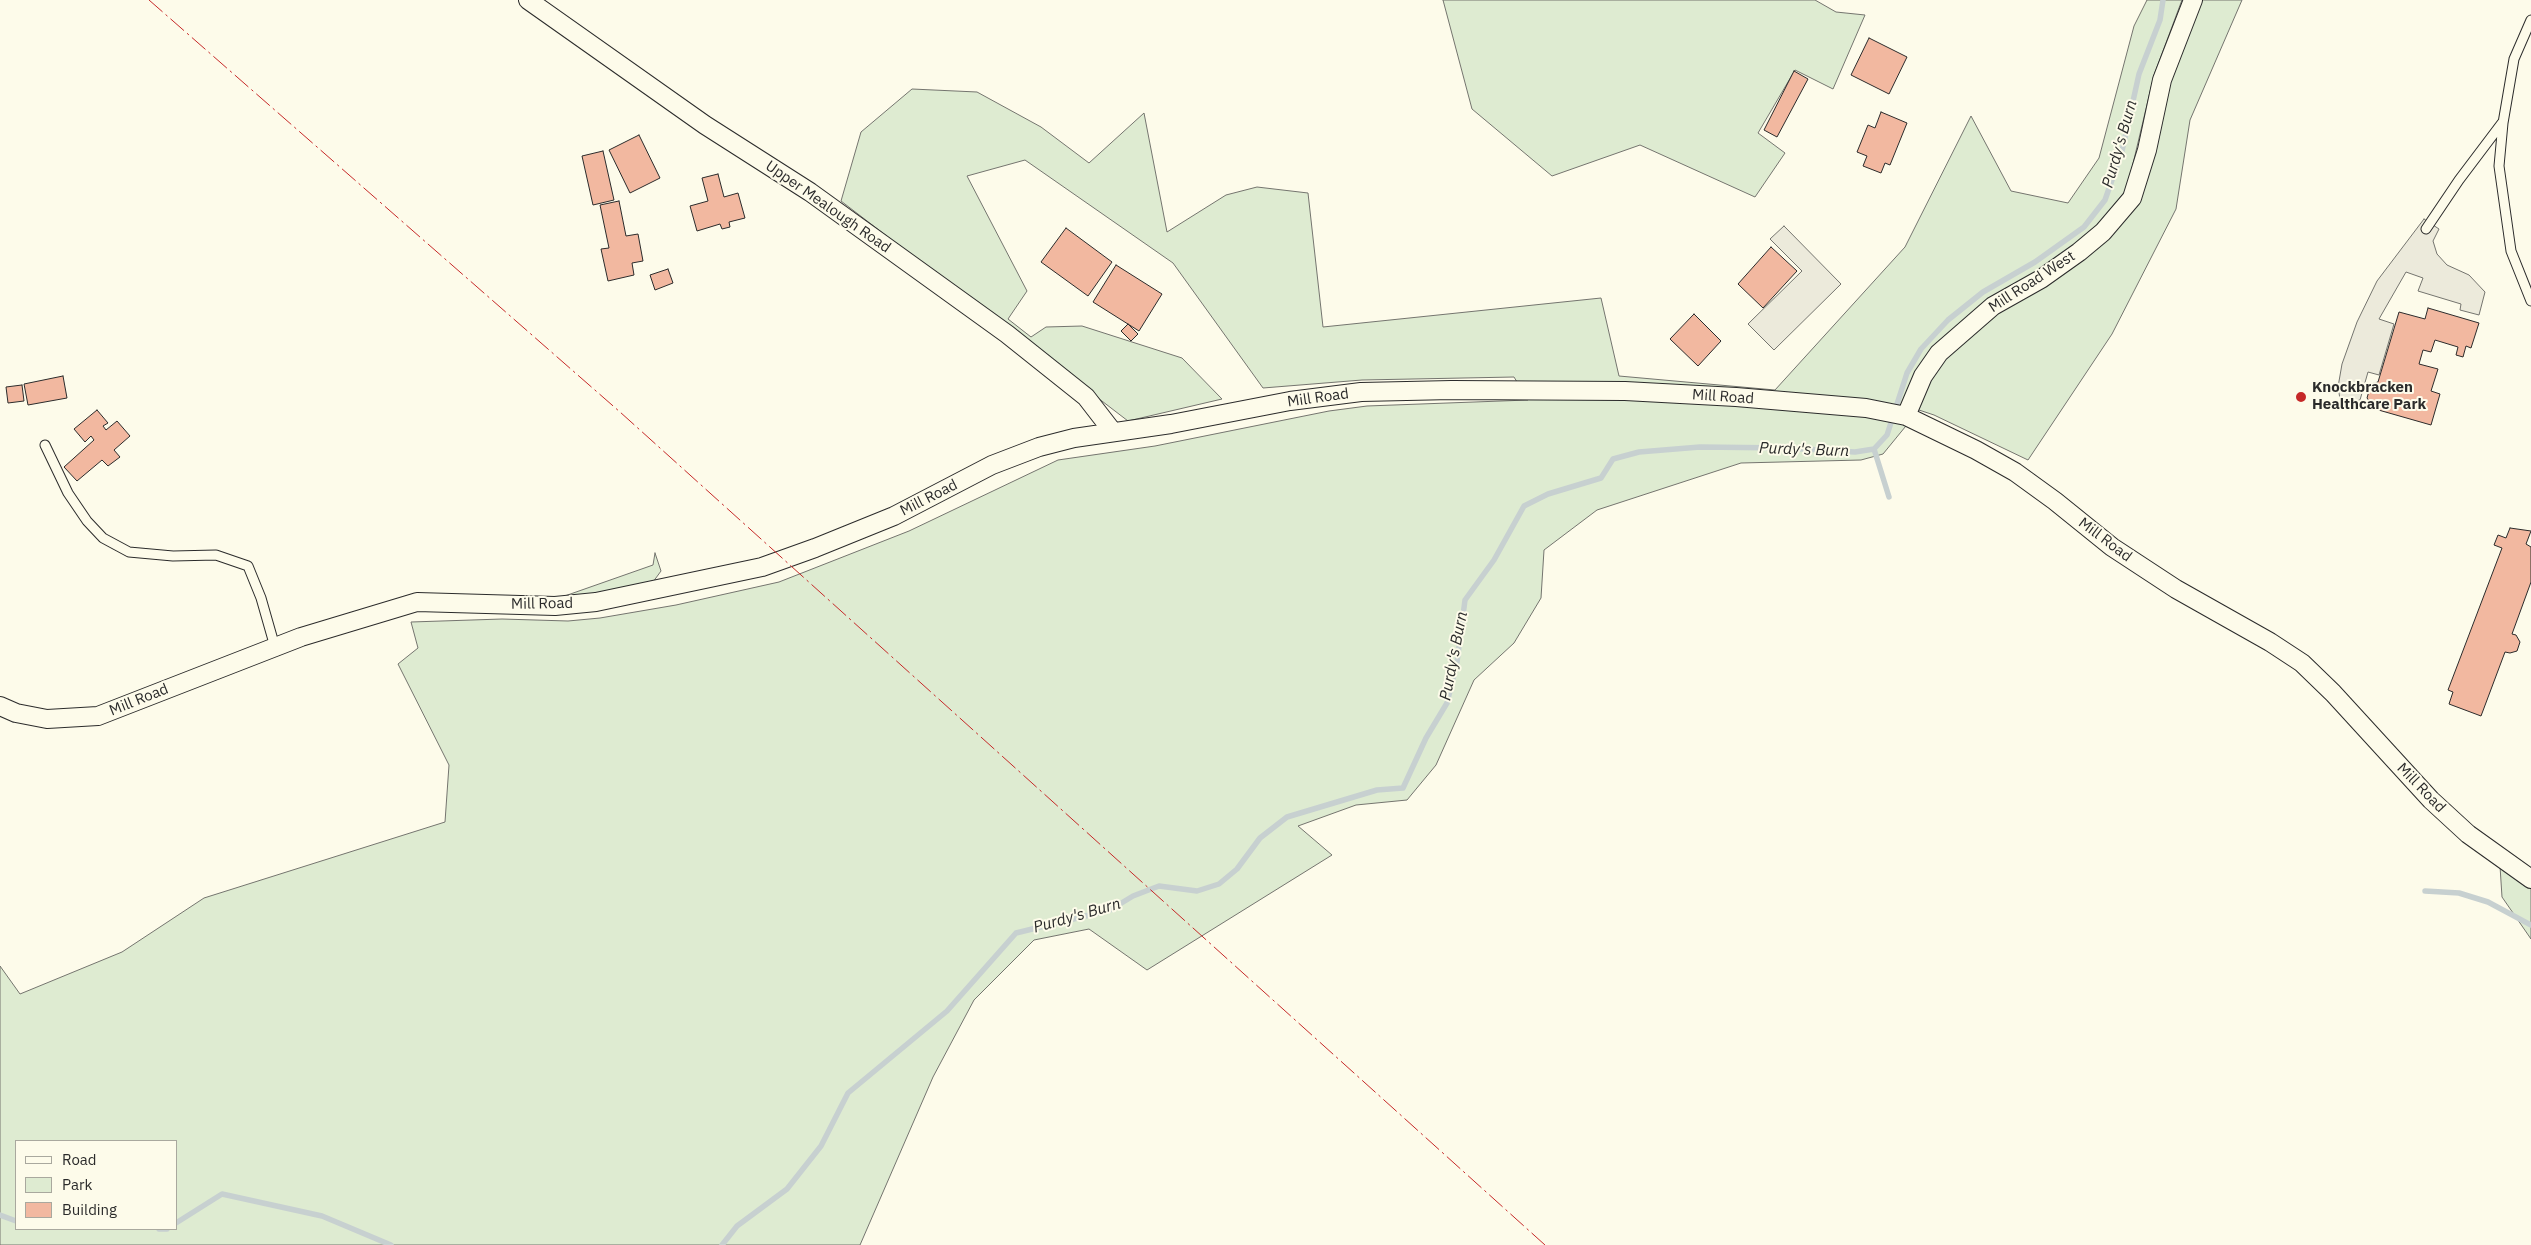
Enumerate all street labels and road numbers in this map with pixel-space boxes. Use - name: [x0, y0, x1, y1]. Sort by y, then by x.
- street label: Upper Mealough Road: [762, 157, 894, 257]
- street label: Mill Road West: [1985, 247, 2079, 317]
- street label: Mill Road: [1286, 385, 1350, 411]
- street label: Mill Road: [1691, 386, 1755, 408]
- street label: Mill Road: [897, 476, 961, 520]
- street label: Mill Road: [2075, 514, 2135, 566]
- street label: Mill Road: [511, 594, 573, 614]
- street label: Mill Road: [107, 680, 171, 720]
- street label: Mill Road: [2393, 759, 2449, 817]

